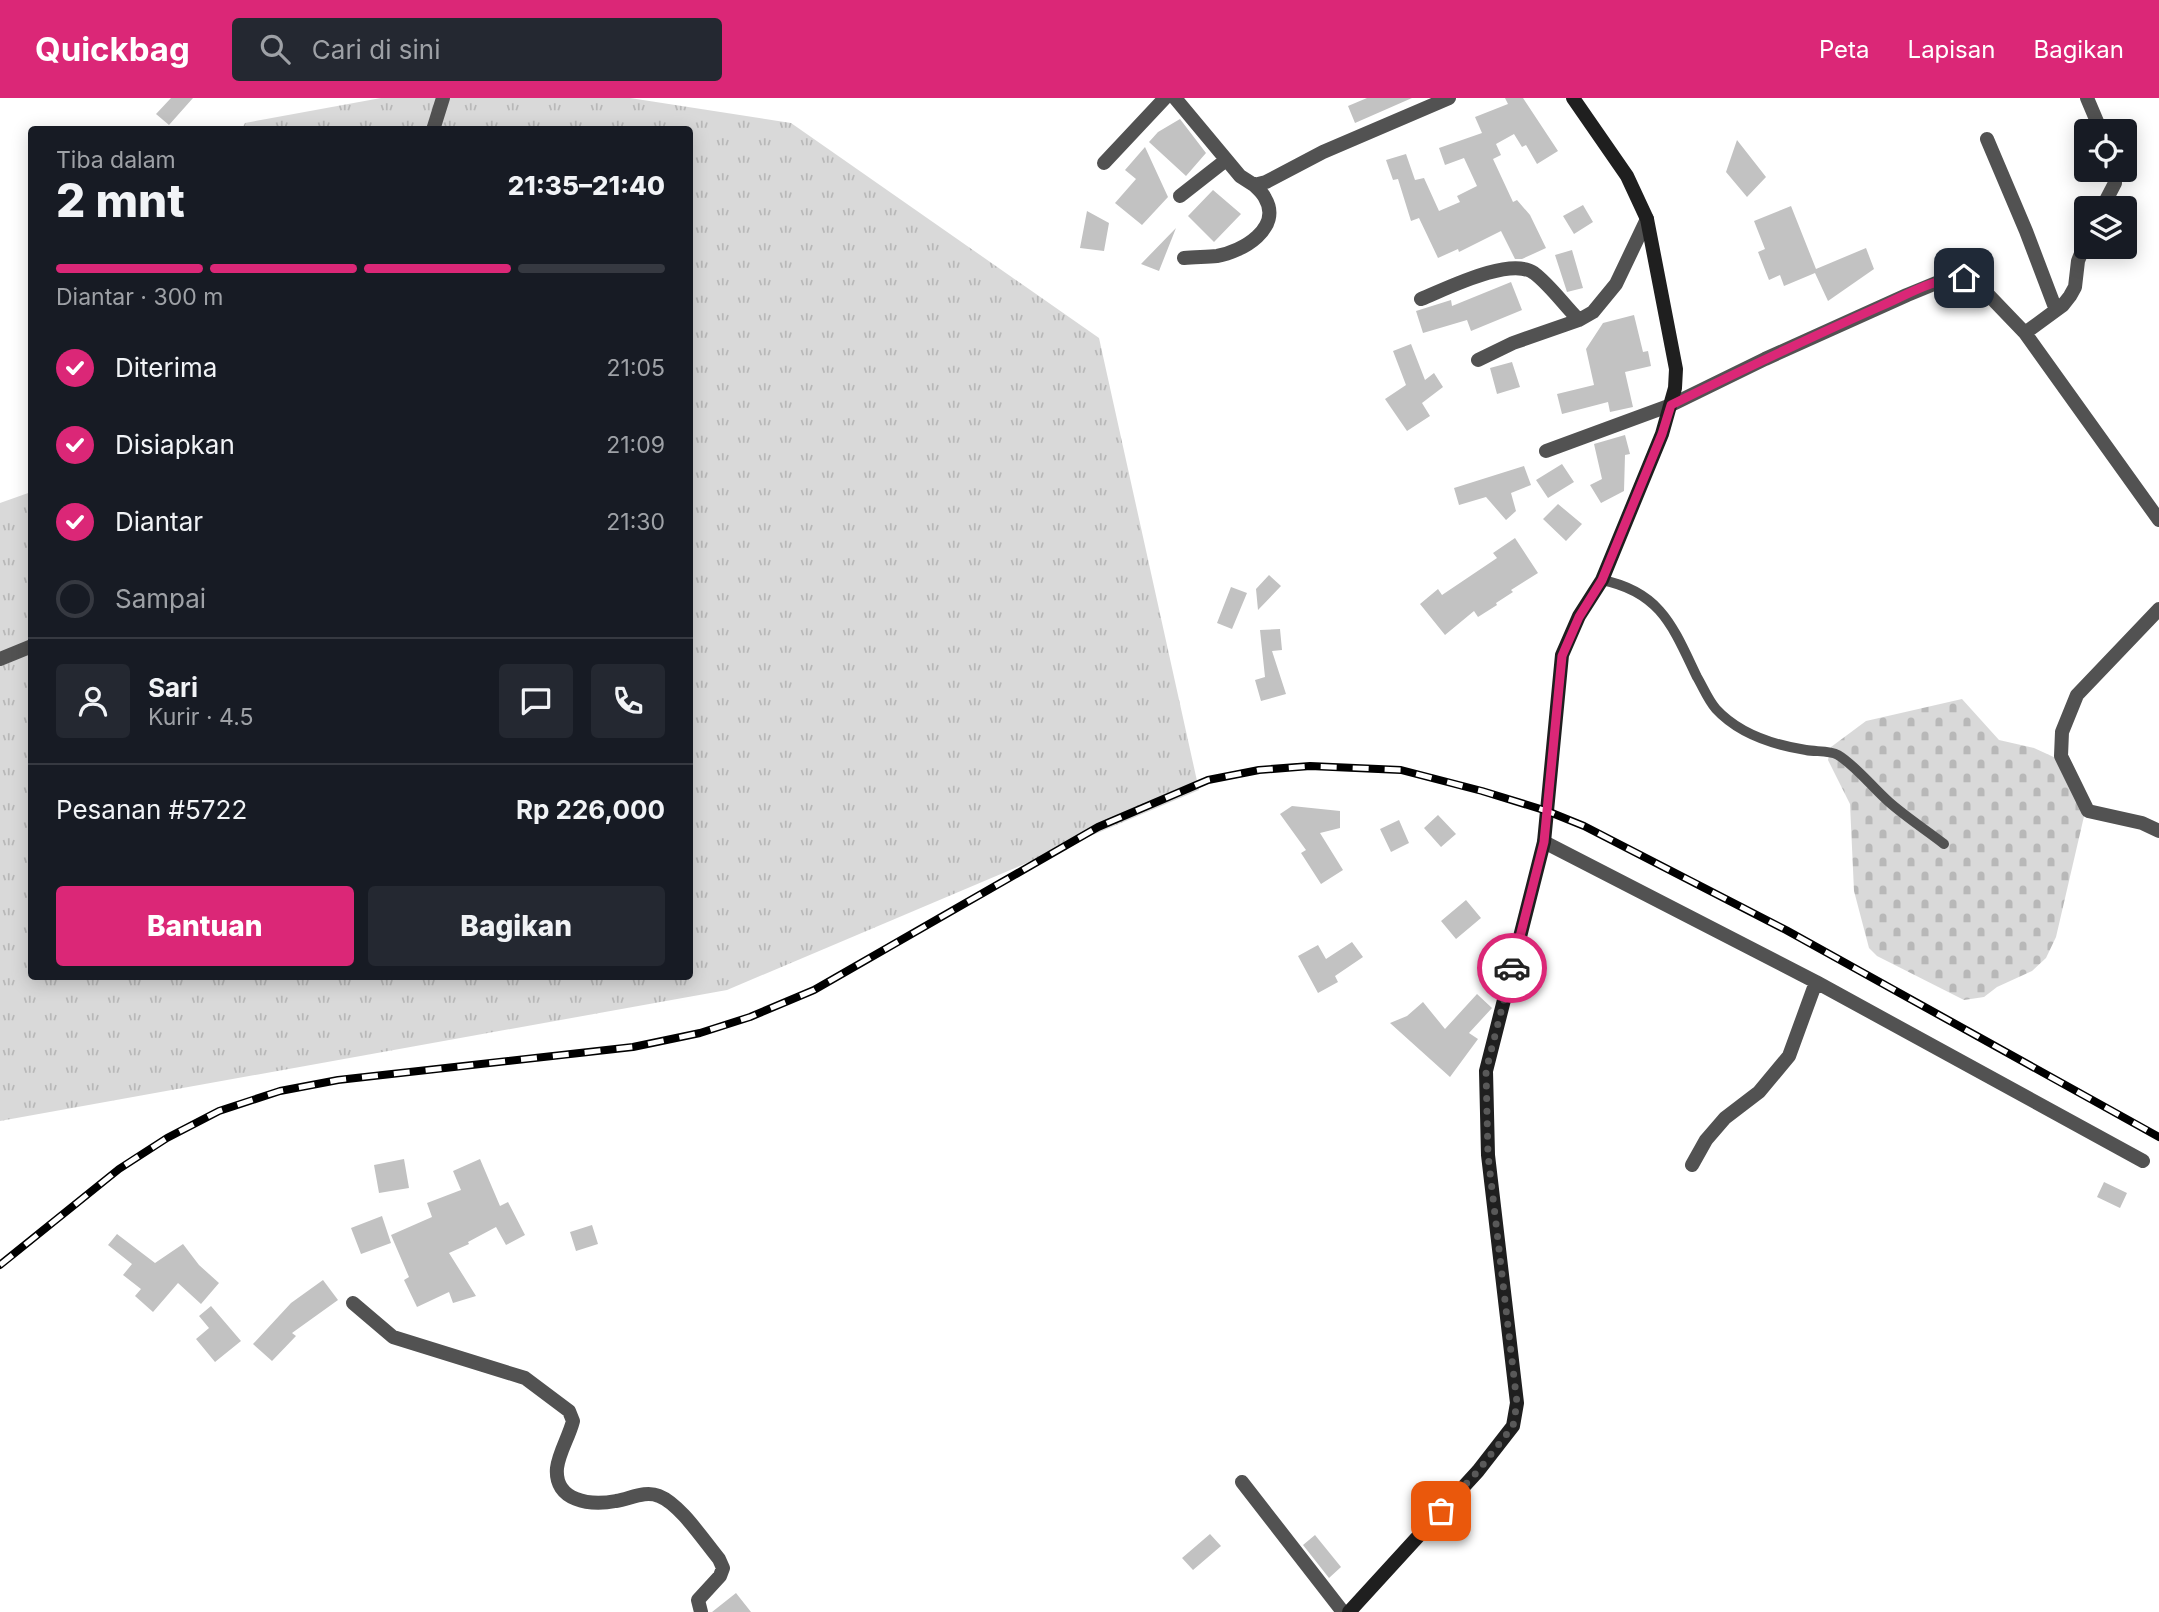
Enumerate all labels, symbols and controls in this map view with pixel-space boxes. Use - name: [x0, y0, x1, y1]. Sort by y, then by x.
- search box: [232, 18, 722, 81]
- text: Quickbag: [35, 29, 190, 69]
- icon: search: [256, 30, 294, 68]
- text: Cari di sini: [312, 34, 440, 65]
- text: Peta: [1819, 35, 1870, 64]
- text: Lapisan: [1908, 35, 1995, 64]
- text: Bagikan: [2033, 35, 2124, 64]
- map controls: [2074, 119, 2137, 259]
- button: locate: [2074, 119, 2137, 182]
- text: Tiba dalam: [56, 146, 176, 174]
- text: 21:35–21:40: [508, 170, 665, 201]
- text: 2 mnt: [56, 172, 185, 228]
- button: layers: [2074, 196, 2137, 259]
- pin: [1934, 248, 1994, 308]
- icon: home: [1945, 259, 1983, 297]
- text: Diantar · 300 m: [56, 283, 223, 311]
- icon: check: [56, 349, 94, 387]
- text: Diterima: [115, 352, 217, 383]
- text: 21:05: [607, 354, 665, 382]
- icon: check: [56, 426, 94, 464]
- text: Disiapkan: [115, 429, 235, 460]
- text: 21:09: [606, 431, 665, 459]
- icon: check: [56, 503, 94, 541]
- text: Diantar: [115, 506, 203, 537]
- text: 21:30: [606, 508, 665, 536]
- text: Sampai: [115, 583, 206, 614]
- button: person: [56, 664, 130, 738]
- button: chat: [499, 664, 573, 738]
- button: phone: [591, 664, 665, 738]
- text: Sari: [148, 672, 198, 703]
- text: Kurir · 4.5: [148, 703, 253, 731]
- text: Pesanan #5722: [56, 794, 247, 825]
- text: Rp 226,000: [516, 794, 665, 825]
- button: Bantuan: [56, 886, 354, 966]
- button: Bagikan: [368, 886, 665, 966]
- courier: [1477, 933, 1547, 1003]
- icon: car: [1493, 949, 1531, 987]
- pin: [1411, 1481, 1471, 1541]
- icon: bag: [1422, 1492, 1460, 1530]

